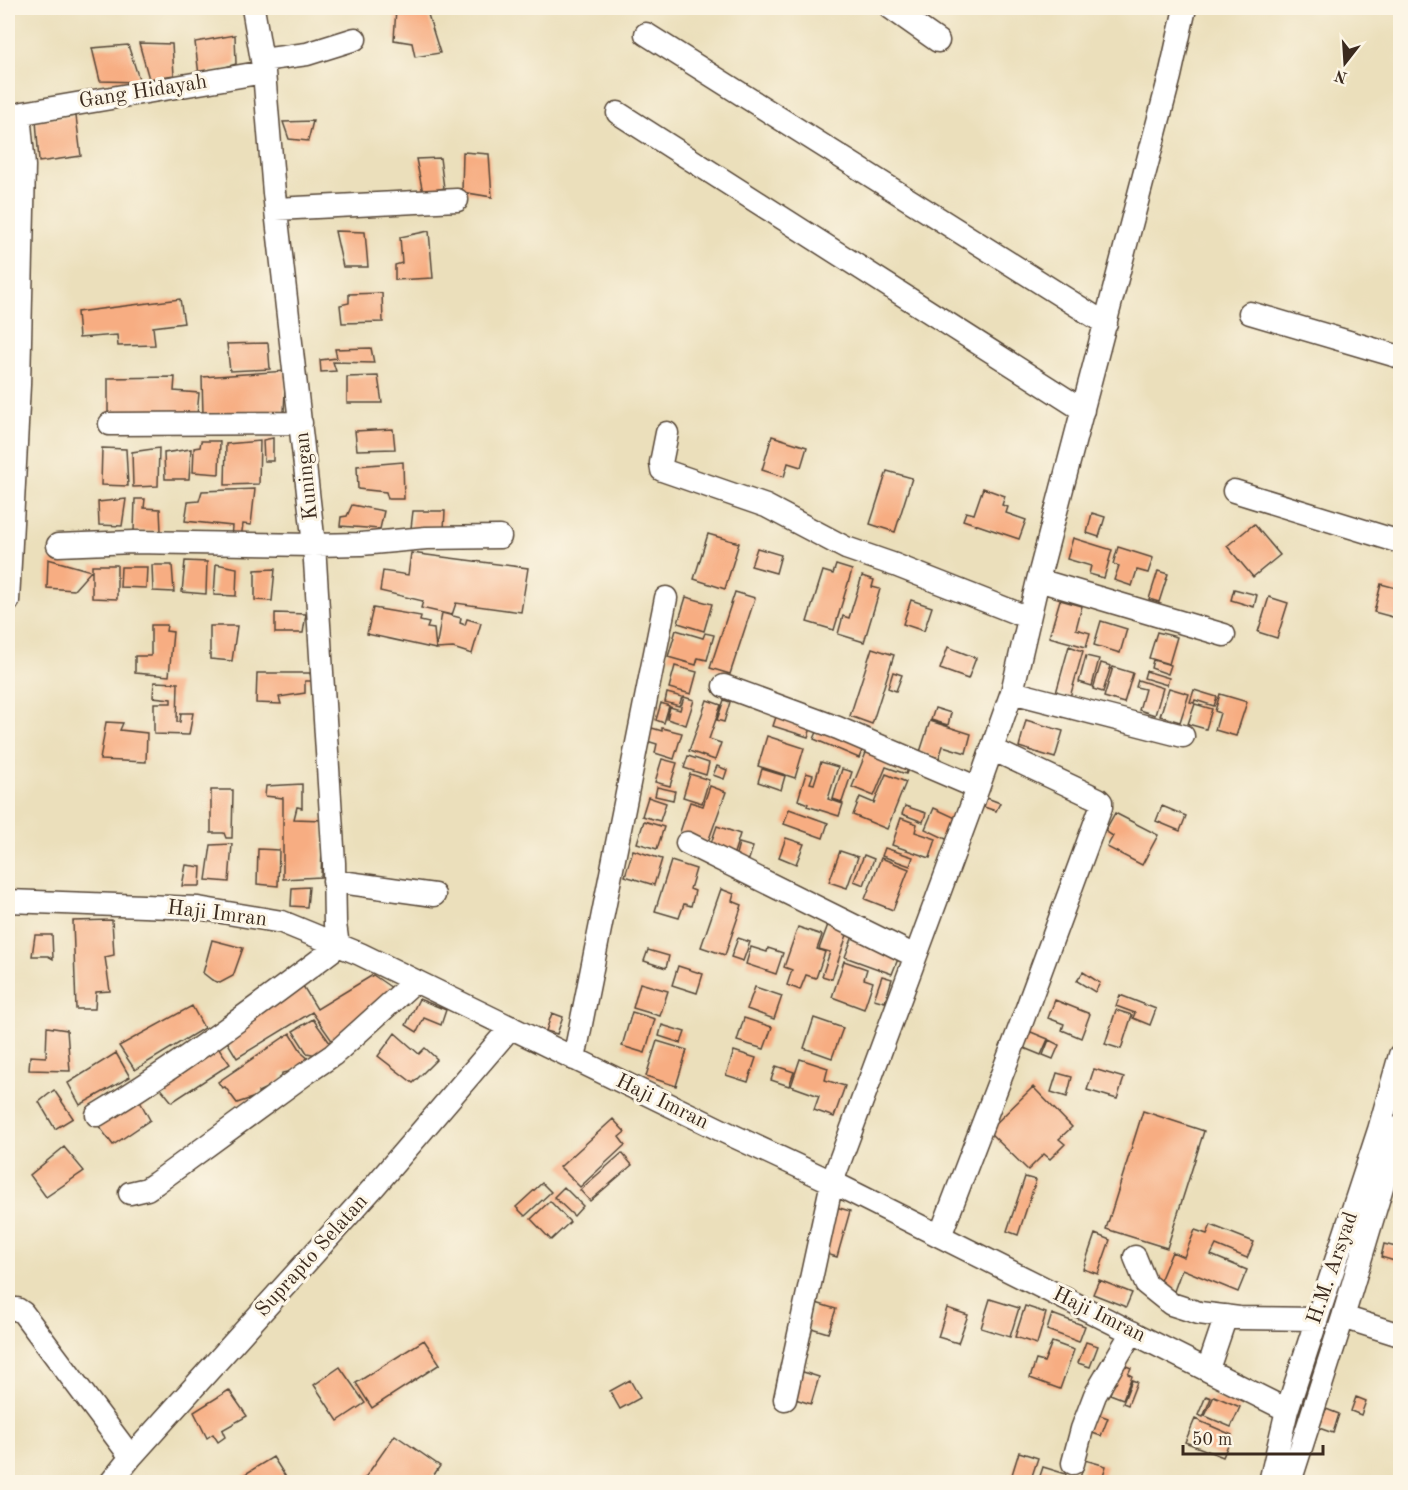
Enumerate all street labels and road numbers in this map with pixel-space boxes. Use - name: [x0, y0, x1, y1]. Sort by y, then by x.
- street label: Gang Hidayah: [77, 71, 209, 113]
- street label: Kuningan: [292, 431, 322, 521]
- street label: Haji Imran: [166, 897, 268, 931]
- street label: Haji Imran: [612, 1071, 712, 1133]
- street label: Suprapto Selatan: [252, 1191, 372, 1321]
- street label: H.M. Arsyad: [1304, 1209, 1362, 1327]
- street label: Haji Imran: [1049, 1284, 1149, 1346]

